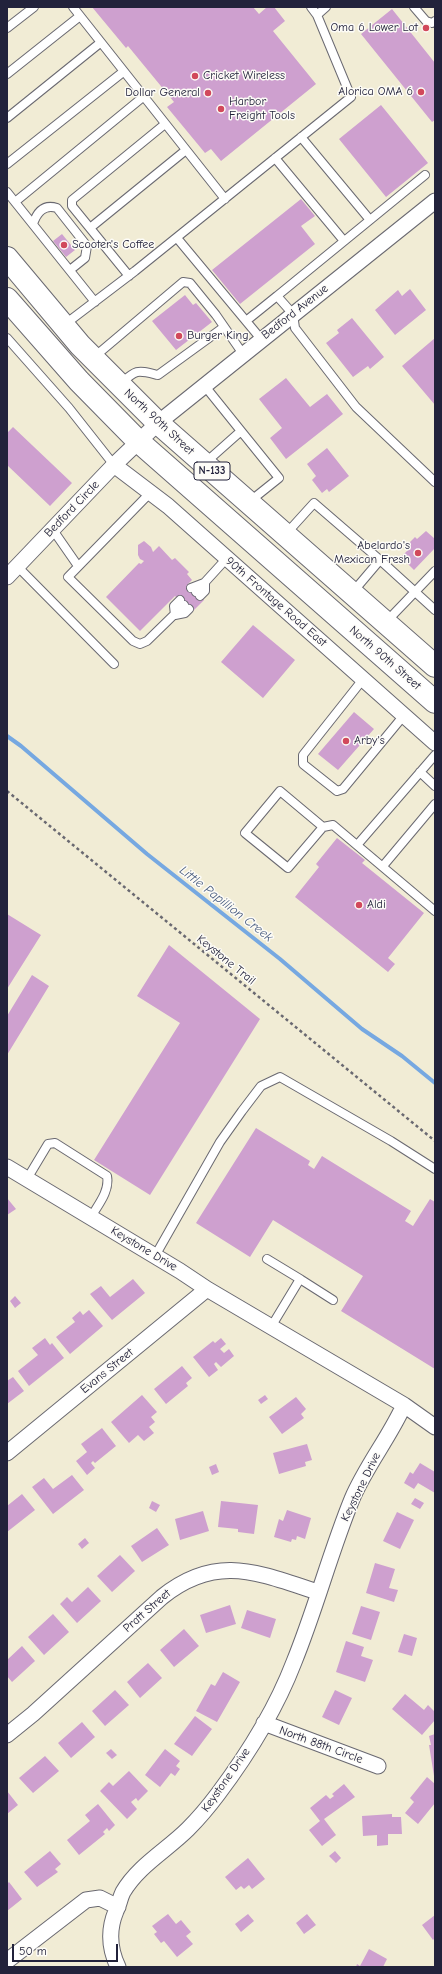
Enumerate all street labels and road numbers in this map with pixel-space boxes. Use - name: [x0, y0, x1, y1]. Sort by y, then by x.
- street label: Bedford Avenue: [259, 282, 331, 342]
- street label: North 90th Street: [121, 386, 197, 458]
- road number: N-133: [194, 462, 230, 480]
- street label: Bedford Circle: [41, 478, 103, 540]
- street label: 90th Frontage Road East: [222, 554, 330, 650]
- street label: North 90th Street: [346, 623, 424, 693]
- street label: Keystone Trail: [194, 932, 258, 988]
- street label: Keystone Drive: [108, 1224, 180, 1274]
- street label: Evans Street: [78, 1345, 136, 1397]
- street label: Keystone Drive: [338, 1450, 384, 1524]
- street label: Pratt Street: [120, 1586, 174, 1636]
- street label: North 88th Circle: [277, 1723, 365, 1767]
- street label: Keystone Drive: [199, 1745, 253, 1815]

